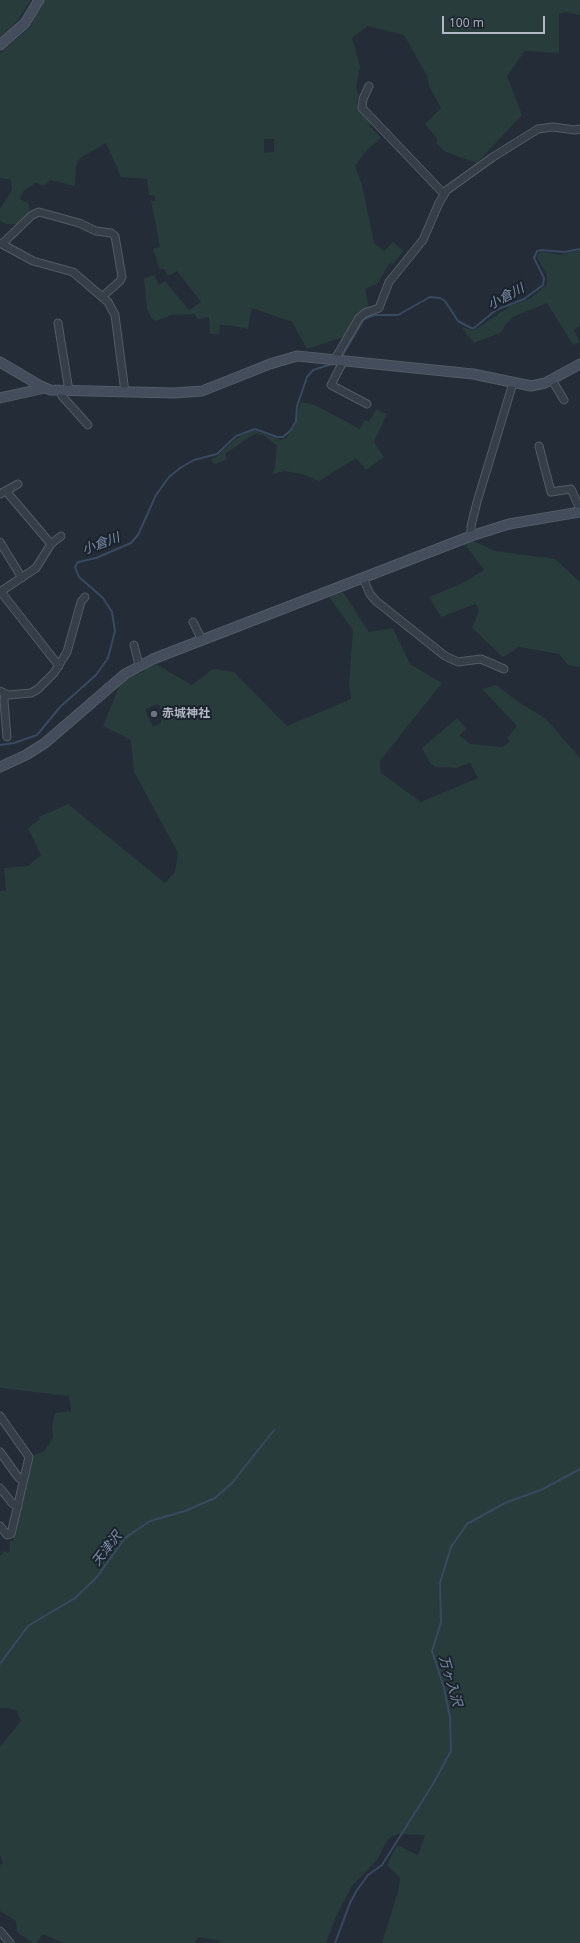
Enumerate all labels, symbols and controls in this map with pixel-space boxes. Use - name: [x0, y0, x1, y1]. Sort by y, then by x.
- scale bar: [444, 8, 547, 34]
- text: 100 m: [449, 14, 484, 31]
- water label: 小倉川: [485, 281, 527, 313]
- water label: 小倉川: [80, 530, 122, 558]
- place label: 赤城神社: [162, 707, 210, 721]
- marker: 赤城神社: [149, 709, 159, 719]
- water label: 天津沢: [89, 1529, 125, 1569]
- water label: 万ヶ入沢: [435, 1654, 465, 1708]

